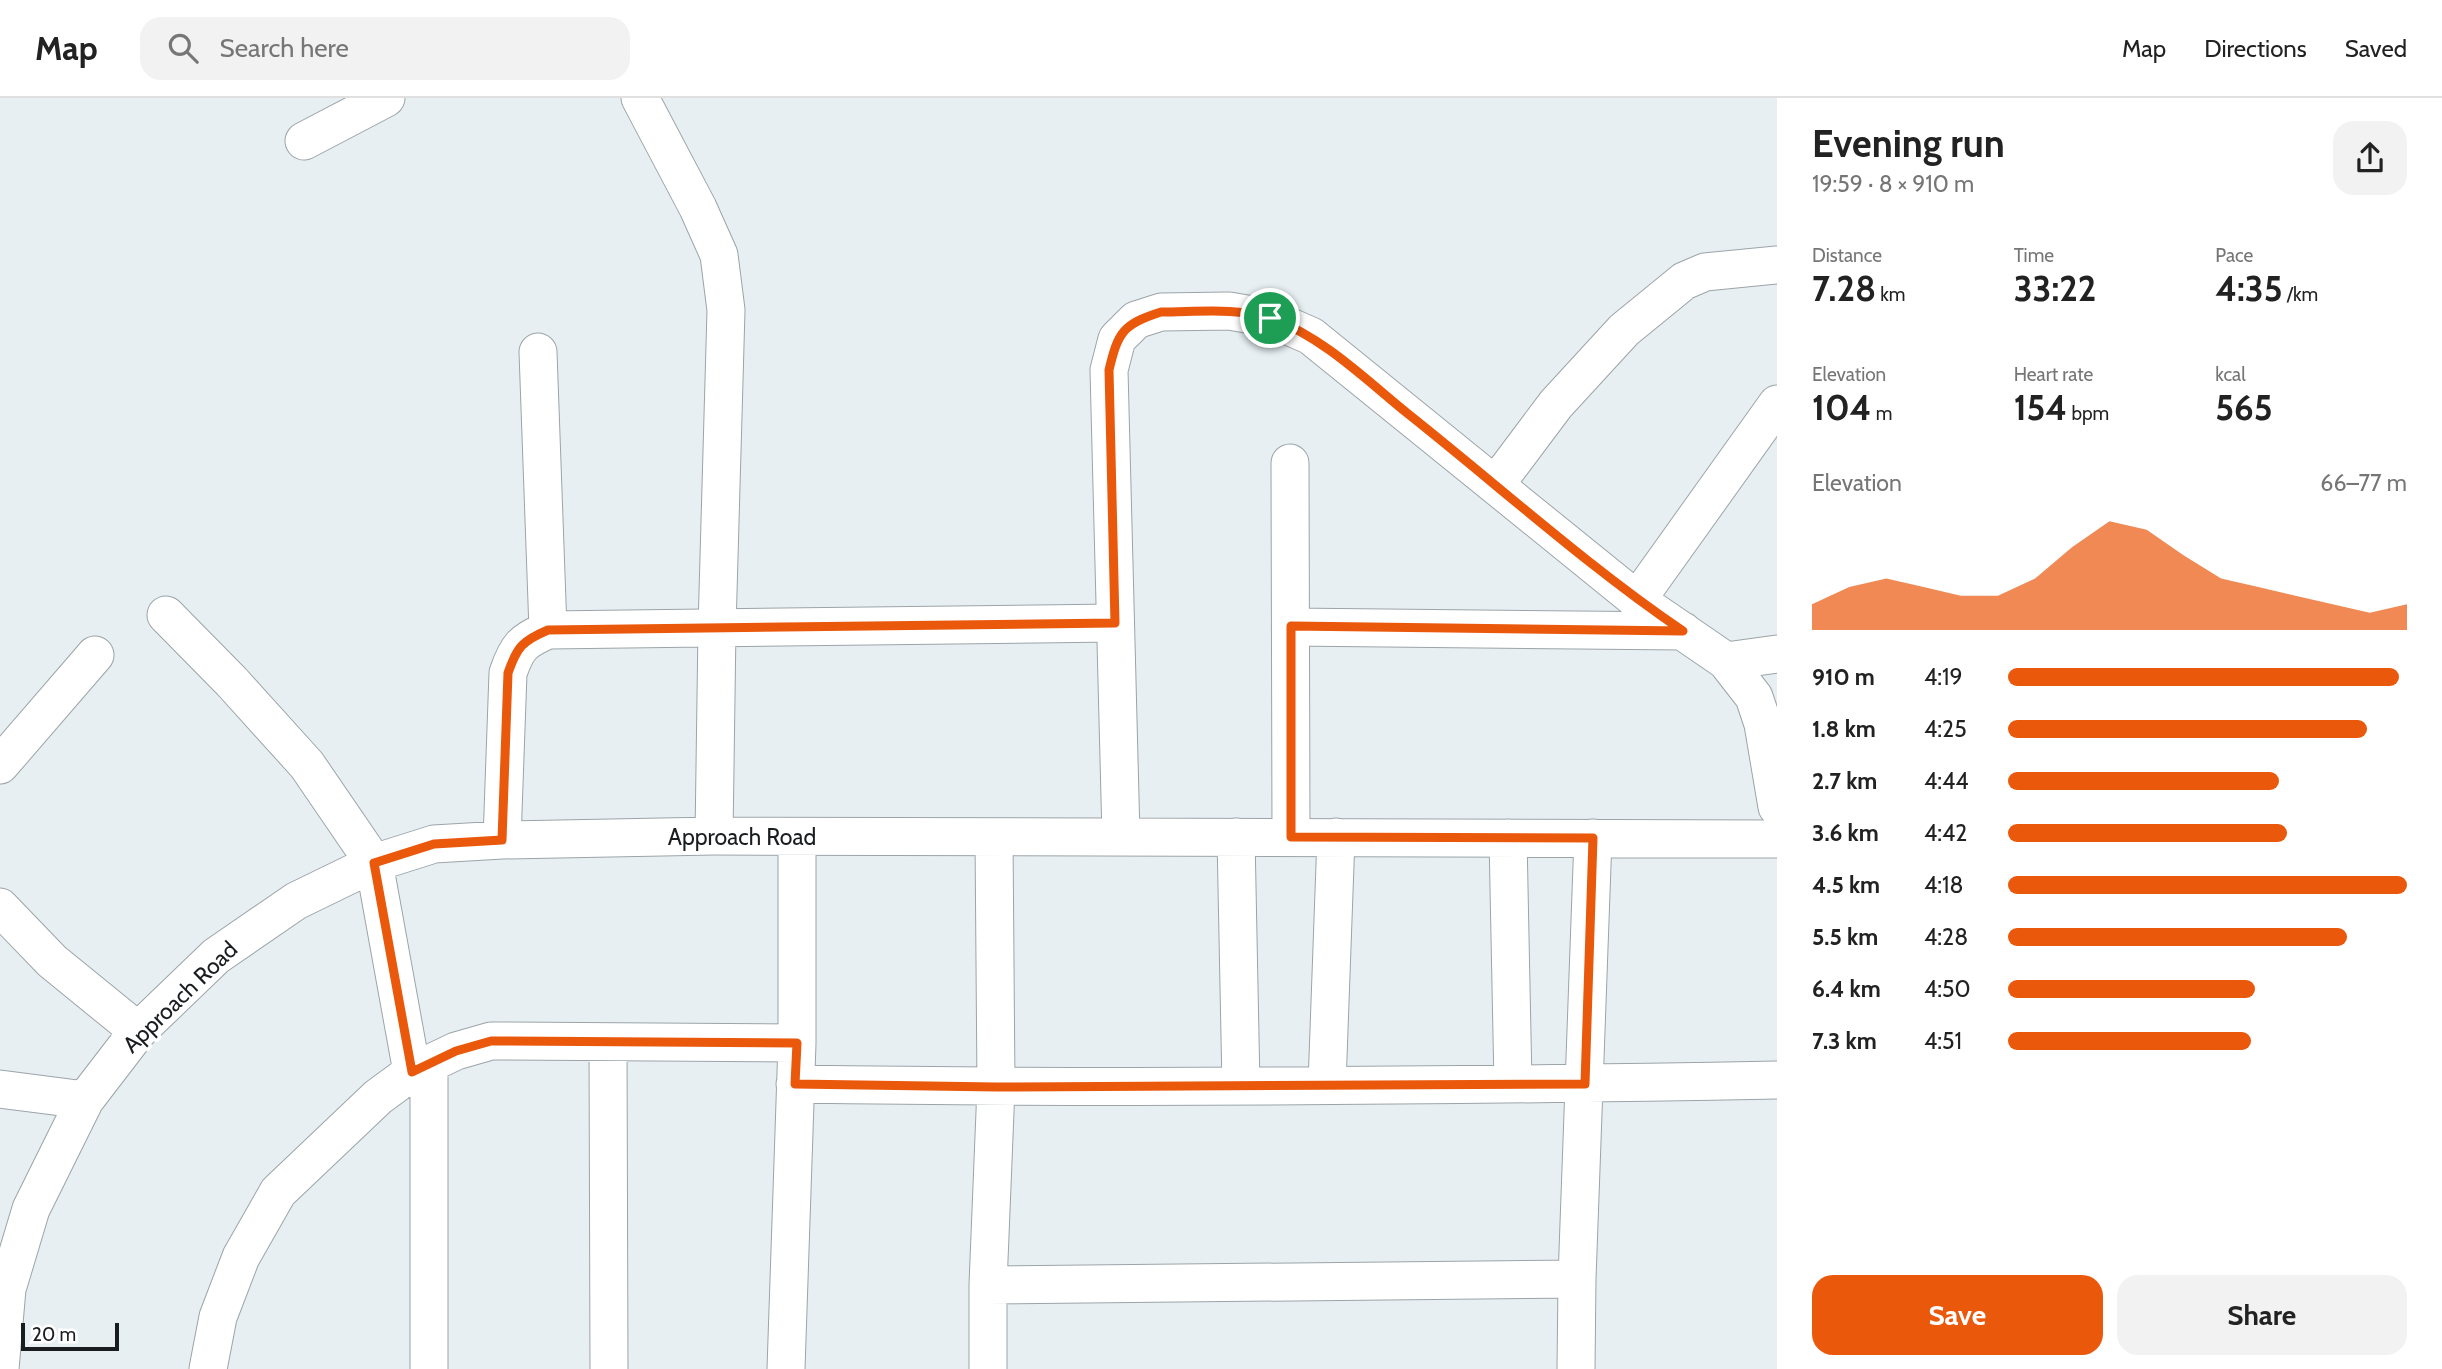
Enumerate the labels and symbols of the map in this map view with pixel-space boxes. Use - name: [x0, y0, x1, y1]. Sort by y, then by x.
- pin: [1240, 288, 1300, 348]
- street label: Approach Road: [668, 823, 816, 851]
- street label: Approach Road: [117, 935, 243, 1059]
- scale bar: [21, 1320, 119, 1352]

